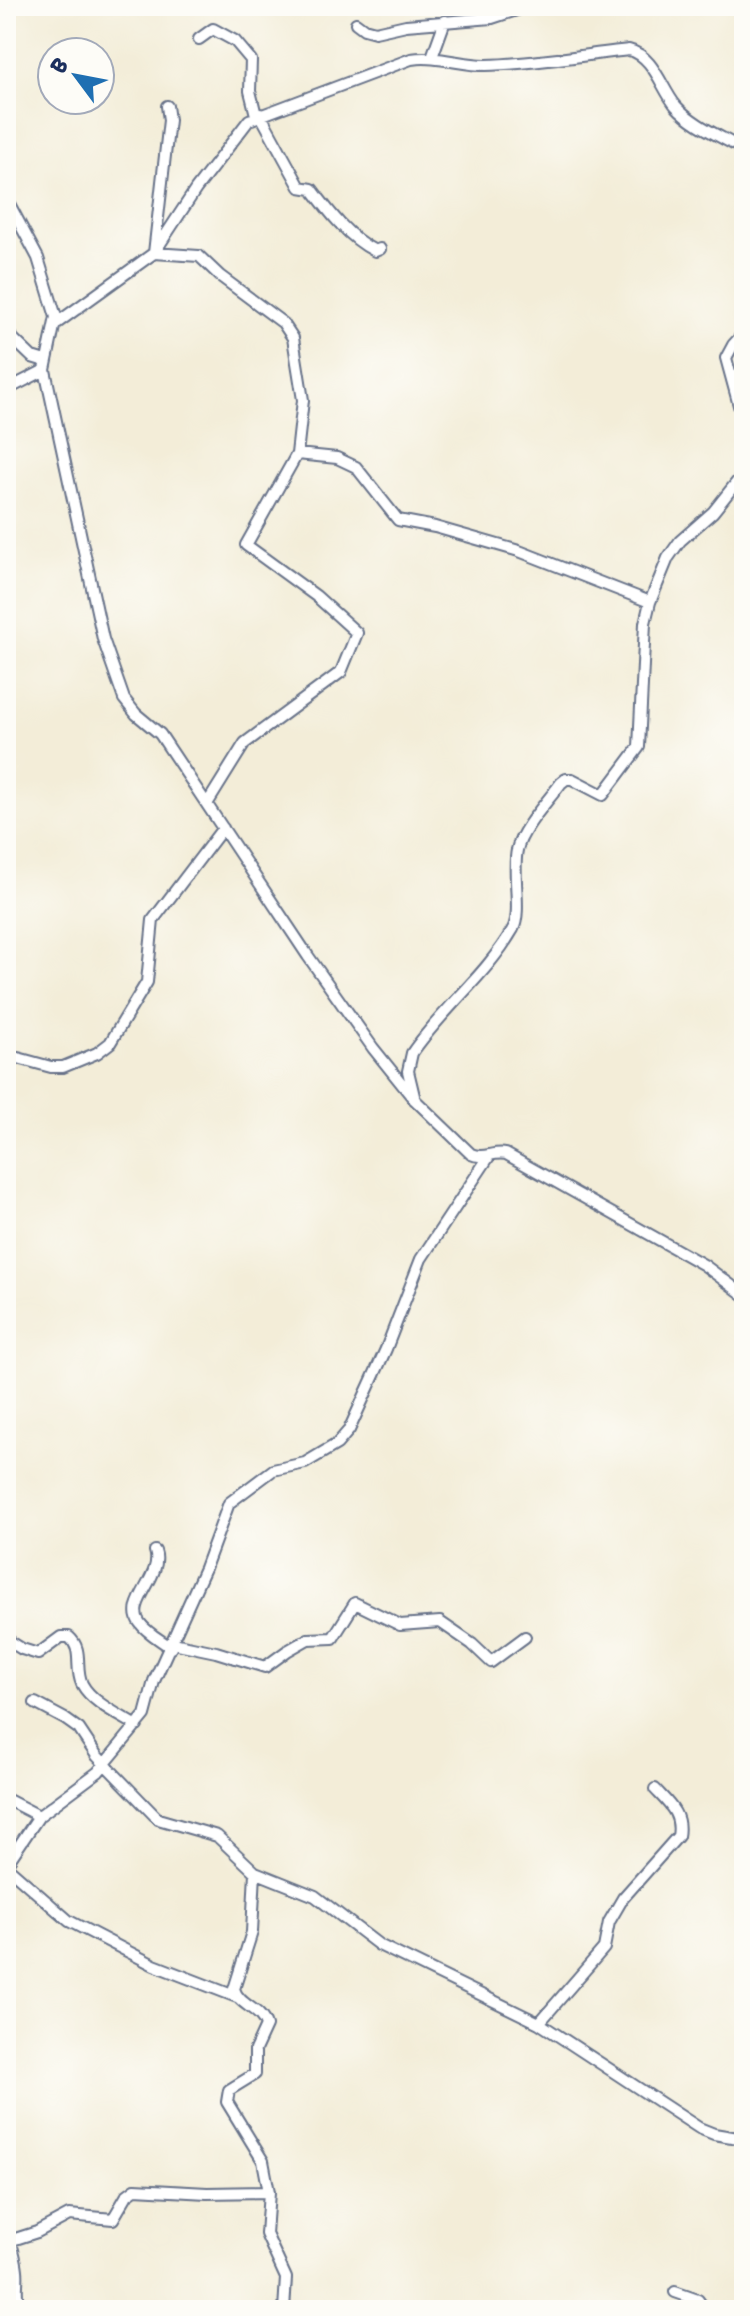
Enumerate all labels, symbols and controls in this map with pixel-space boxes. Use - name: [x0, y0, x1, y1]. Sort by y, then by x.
- north arrow: [36, 36, 116, 116]
- text: B: [44, 52, 75, 79]

